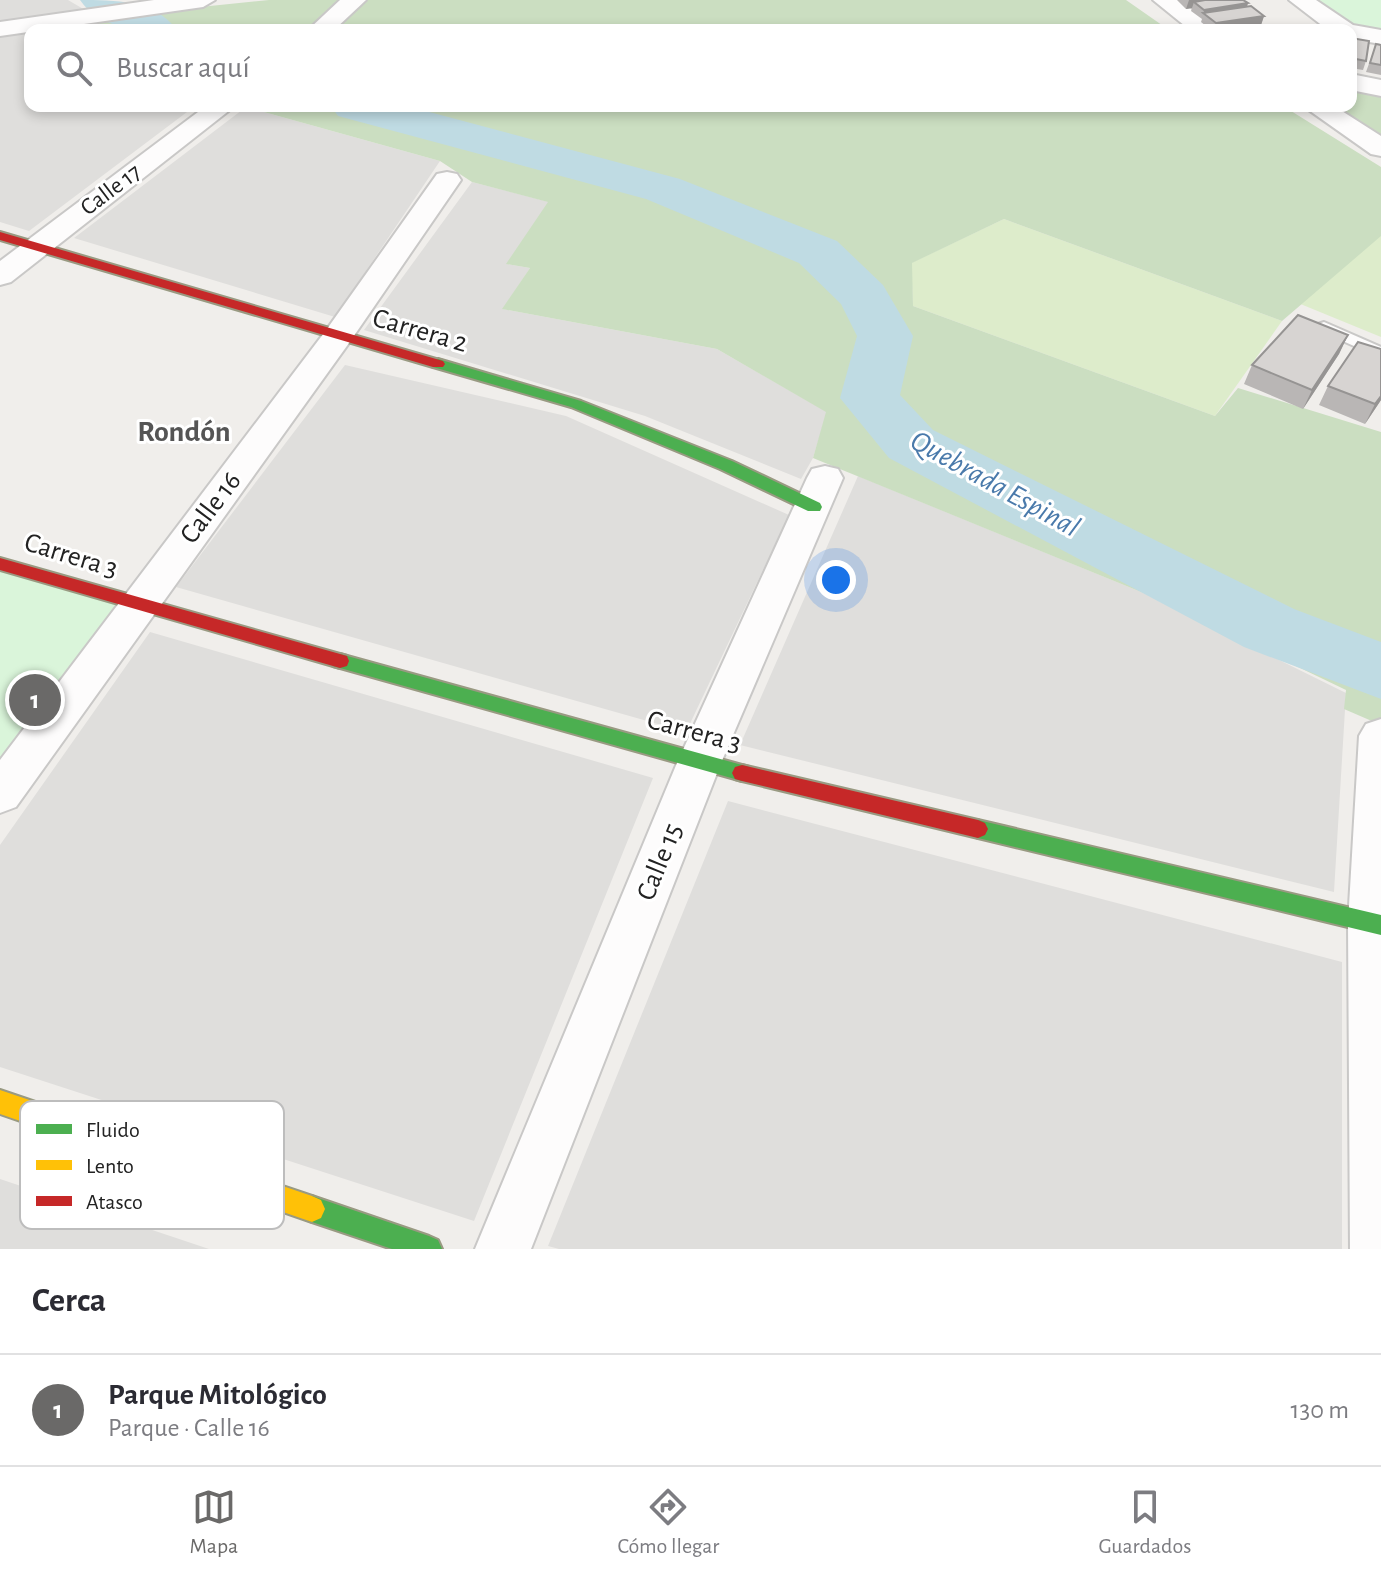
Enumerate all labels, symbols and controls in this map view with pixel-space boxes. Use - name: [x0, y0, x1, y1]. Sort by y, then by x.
- search box: [24, 24, 1357, 112]
- icon: search: [52, 46, 96, 90]
- text: Buscar aquí: [116, 53, 250, 83]
- street label: Calle 17: [76, 160, 146, 220]
- street label: Carrera 2: [369, 304, 471, 358]
- district label: Rondón: [137, 417, 231, 447]
- water label: Quebrada Espinal: [905, 425, 1085, 543]
- street label: Calle 16: [175, 467, 247, 549]
- street label: Carrera 3: [21, 529, 121, 583]
- your location: [816, 560, 856, 600]
- pin: 1: [9, 670, 61, 730]
- street label: Carrera 3: [644, 706, 744, 758]
- street label: Calle 15: [632, 820, 688, 904]
- legend: [20, 1101, 284, 1229]
- text: Fluido: [86, 1119, 140, 1141]
- text: Lento: [86, 1155, 134, 1177]
- text: Atasco: [86, 1191, 143, 1213]
- text: Cerca: [32, 1284, 106, 1318]
- text: Parque Mitológico: [108, 1380, 327, 1410]
- text: 1: [53, 1397, 63, 1423]
- text: 130 m: [1291, 1397, 1349, 1423]
- text: Parque · Calle 16: [108, 1415, 270, 1441]
- tab: Mapa: [190, 1485, 238, 1559]
- tab: Cómo llegar: [617, 1485, 719, 1559]
- tab: Guardados: [1098, 1485, 1191, 1559]

